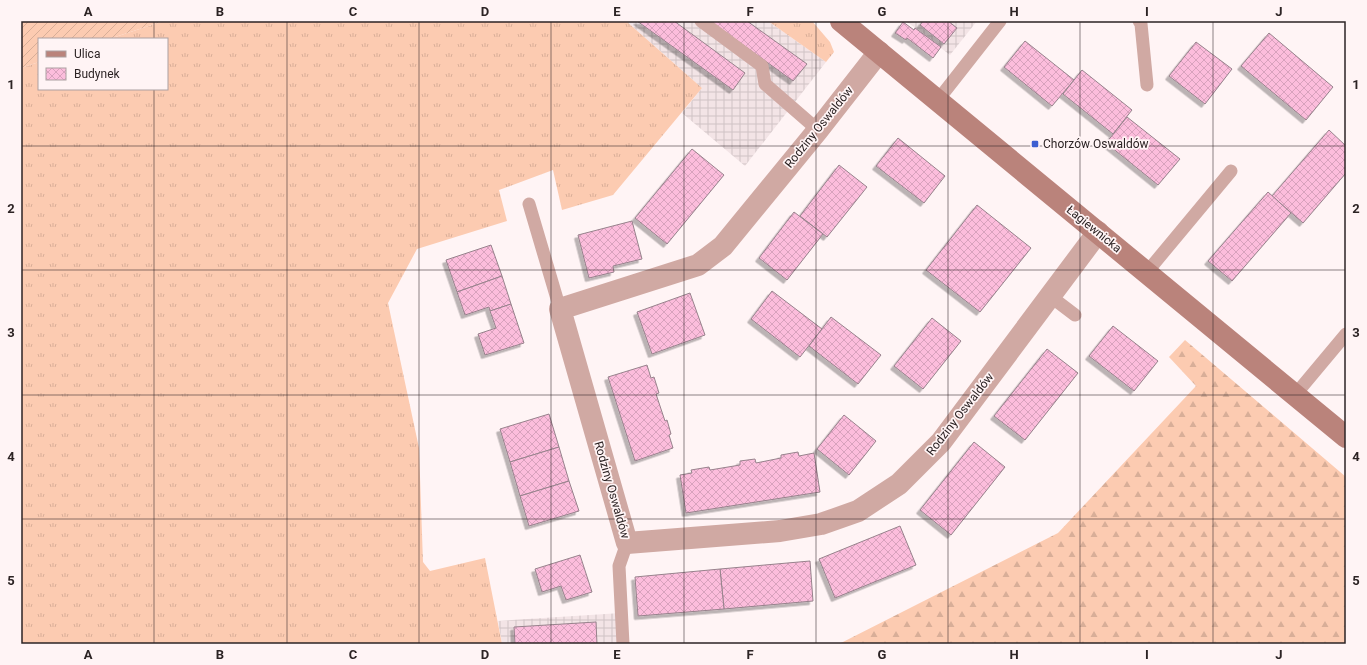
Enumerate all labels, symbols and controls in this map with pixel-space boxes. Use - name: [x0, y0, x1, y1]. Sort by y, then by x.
- text: A: [84, 4, 93, 19]
- text: B: [216, 4, 224, 19]
- text: C: [349, 4, 358, 19]
- text: D: [481, 4, 489, 19]
- text: E: [613, 4, 621, 19]
- text: F: [746, 4, 754, 19]
- text: G: [878, 4, 887, 19]
- text: H: [1009, 4, 1019, 19]
- text: I: [1145, 4, 1149, 19]
- text: J: [1275, 4, 1283, 19]
- legend: [38, 38, 168, 90]
- text: Ulica: [74, 47, 100, 61]
- text: Budynek: [74, 67, 121, 81]
- text: 1: [7, 77, 15, 92]
- text: 1: [1352, 77, 1360, 92]
- street label: Rodziny Oswaldów: [782, 83, 856, 171]
- place label: Chorzów Oswaldów: [1043, 137, 1149, 151]
- marker: Chorzów Oswaldów: [1030, 139, 1040, 149]
- text: 2: [7, 201, 15, 216]
- text: 2: [1352, 201, 1360, 216]
- street label: Łagiewnicka: [1064, 203, 1124, 255]
- text: 3: [7, 325, 15, 340]
- text: 3: [1352, 325, 1360, 340]
- street label: Rodziny Oswaldów: [923, 370, 997, 458]
- street label: Rodziny Oswaldów: [591, 440, 633, 540]
- text: 4: [7, 449, 15, 464]
- text: 4: [1352, 449, 1360, 464]
- text: 5: [7, 573, 15, 588]
- text: 5: [1352, 573, 1360, 588]
- text: A: [84, 647, 93, 662]
- text: B: [216, 647, 224, 662]
- text: C: [349, 647, 358, 662]
- text: D: [481, 647, 489, 662]
- text: E: [613, 647, 621, 662]
- text: F: [746, 647, 754, 662]
- text: G: [878, 647, 887, 662]
- text: H: [1009, 647, 1019, 662]
- text: I: [1145, 647, 1149, 662]
- text: J: [1275, 647, 1283, 662]

